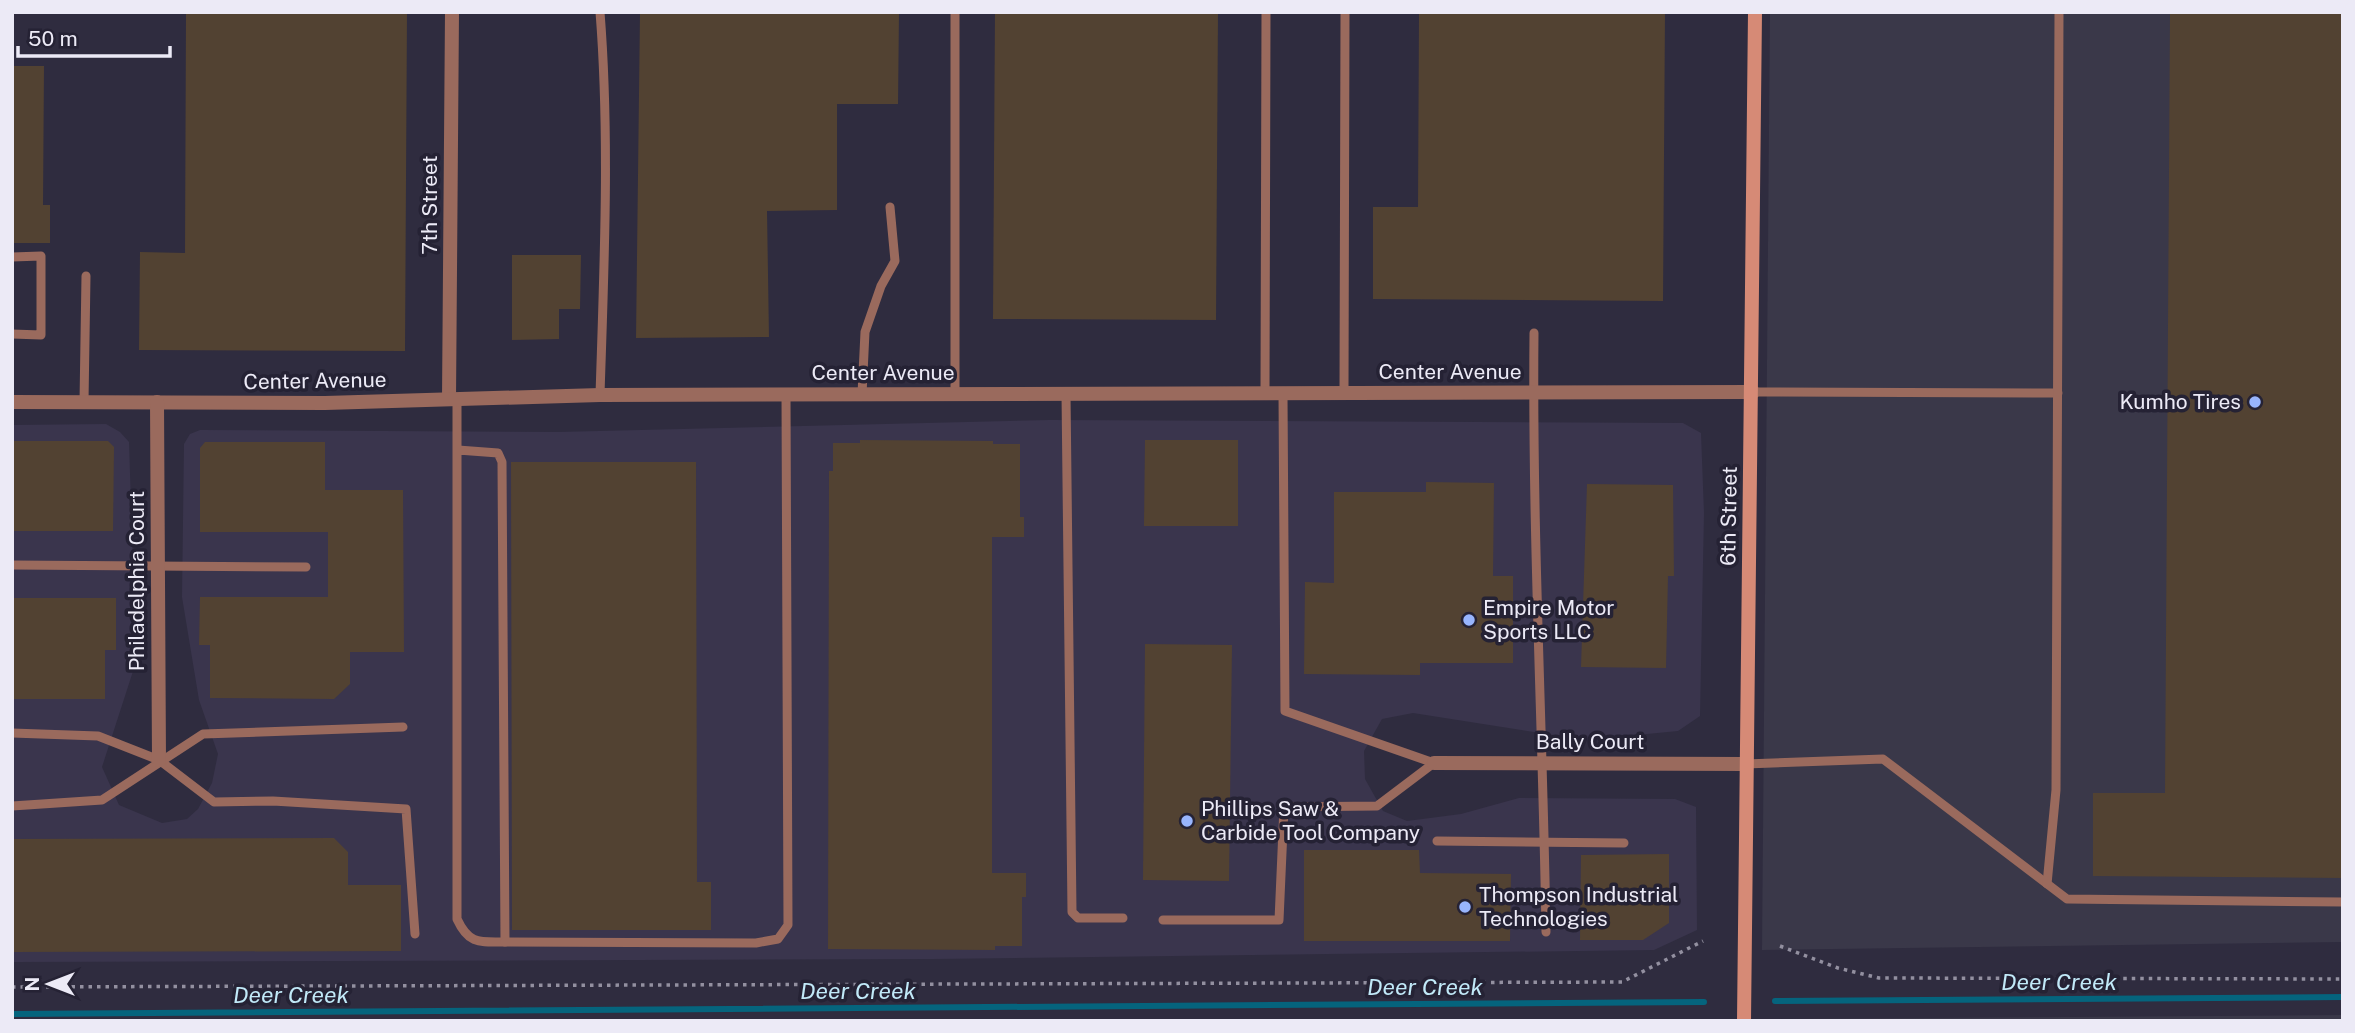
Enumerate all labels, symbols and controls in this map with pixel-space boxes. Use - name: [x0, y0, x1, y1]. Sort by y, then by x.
- scale bar: [18, 14, 170, 58]
- text: 50 m: [28, 26, 78, 51]
- street label: 7th Street: [417, 155, 442, 255]
- street label: Center Avenue: [1378, 359, 1522, 384]
- street label: Center Avenue: [811, 360, 955, 385]
- street label: Center Avenue: [243, 367, 387, 394]
- place label: Kumho Tires: [2120, 389, 2241, 414]
- marker: Kumho Tires: [2247, 394, 2263, 410]
- street label: 6th Street: [1715, 466, 1742, 566]
- street label: Philadelphia Court: [124, 491, 149, 671]
- place label: Empire Motor Sports LLC: [1483, 595, 1614, 644]
- marker: Empire Motor Sports LLC: [1461, 612, 1477, 628]
- street label: Bally Court: [1536, 729, 1644, 754]
- place label: Phillips Saw & Carbide Tool Company: [1201, 796, 1420, 845]
- marker: Phillips Saw & Carbide Tool Company: [1179, 813, 1195, 829]
- place label: Thompson Industrial Technologies: [1479, 882, 1679, 931]
- marker: Thompson Industrial Technologies: [1457, 899, 1473, 915]
- north arrow: [14, 949, 84, 1019]
- water label: Deer Creek: [2001, 968, 2118, 995]
- water label: Deer Creek: [1367, 973, 1484, 1000]
- text: N: [21, 977, 43, 991]
- water label: Deer Creek: [800, 977, 917, 1004]
- water label: Deer Creek: [233, 981, 350, 1008]

